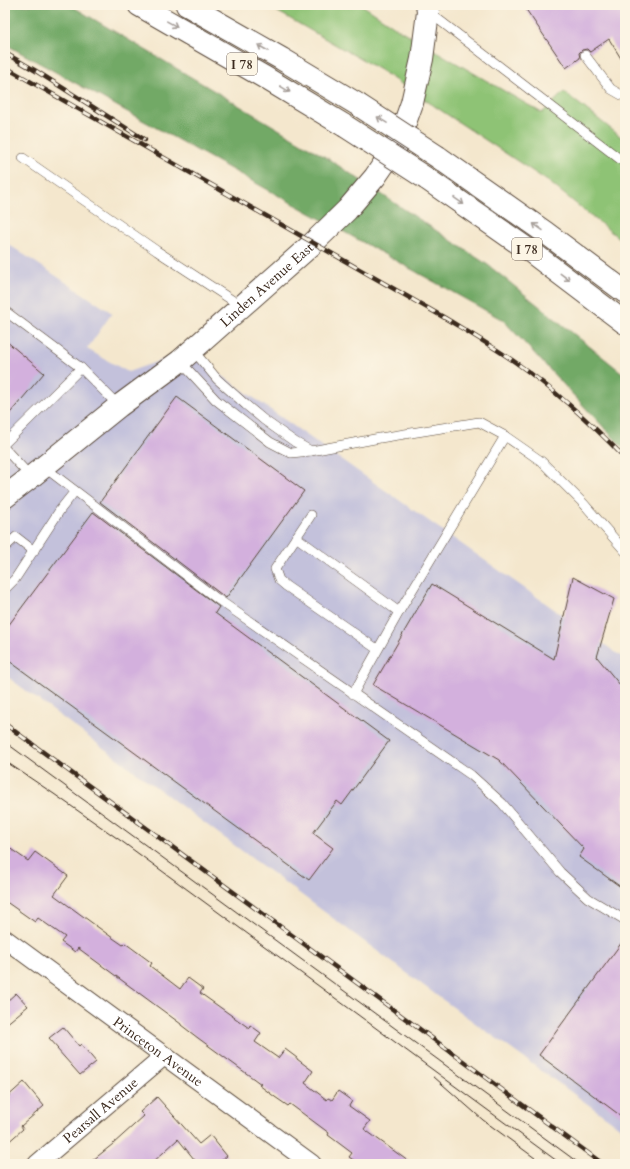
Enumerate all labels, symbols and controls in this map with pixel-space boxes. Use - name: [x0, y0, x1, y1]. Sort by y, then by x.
- one-way arrow: [166, 21, 178, 29]
- one-way arrow: [257, 44, 269, 52]
- road number: I 78: [227, 53, 257, 75]
- one-way arrow: [279, 86, 291, 94]
- one-way arrow: [377, 116, 388, 124]
- one-way arrow: [453, 197, 464, 205]
- one-way arrow: [532, 223, 543, 231]
- street label: Linden Avenue East: [216, 238, 318, 331]
- road number: I 78: [512, 238, 542, 260]
- one-way arrow: [559, 273, 570, 282]
- street label: Princeton Avenue: [109, 1012, 207, 1091]
- street label: Pearsall Avenue: [59, 1073, 142, 1148]

